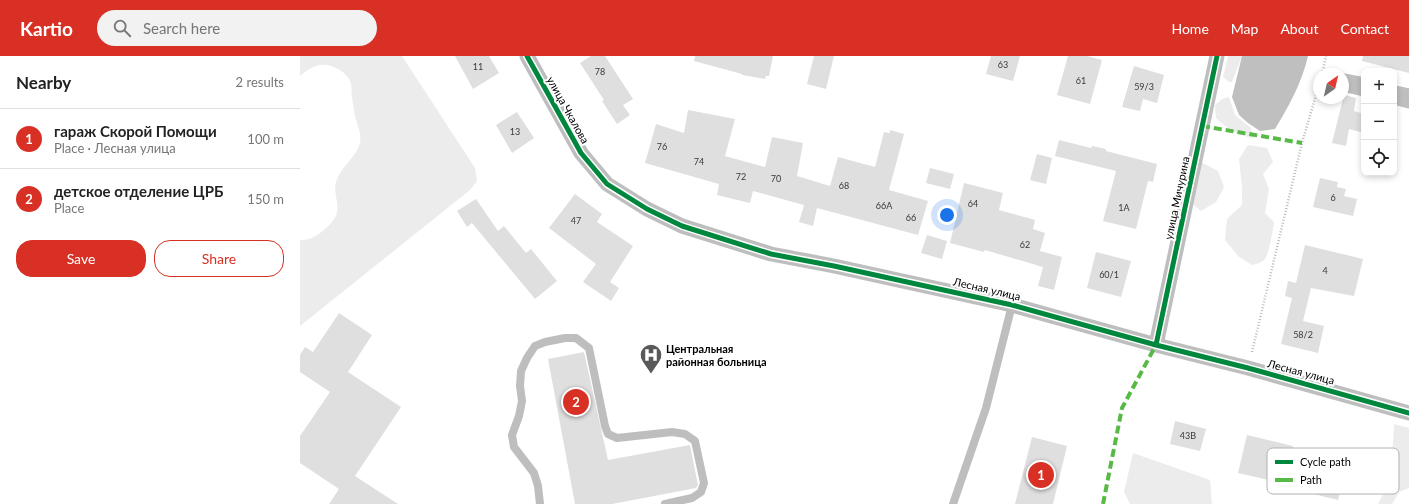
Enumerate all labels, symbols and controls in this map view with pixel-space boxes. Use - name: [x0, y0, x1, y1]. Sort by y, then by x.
- search box: [97, 10, 377, 46]
- text: Kartio: [20, 17, 73, 40]
- icon: search: [111, 17, 133, 39]
- text: Search here: [143, 19, 220, 37]
- text: Home: [1171, 20, 1209, 37]
- text: Map: [1231, 20, 1258, 37]
- text: About: [1280, 20, 1318, 37]
- text: Contact: [1340, 20, 1389, 37]
- house number: 63: [998, 59, 1008, 70]
- house number: 11: [473, 61, 483, 72]
- house number: 78: [595, 66, 605, 77]
- north arrow: [1313, 68, 1349, 104]
- map controls: [1361, 68, 1397, 176]
- button: +: [1361, 68, 1397, 104]
- text: Nearby: [16, 72, 71, 93]
- text: 2 results: [236, 74, 284, 90]
- street label: улица Чкалова: [545, 74, 592, 146]
- house number: 61: [1076, 75, 1086, 86]
- house number: 59/3: [1134, 81, 1154, 92]
- button: −: [1361, 104, 1397, 140]
- text: гараж Скорой Помощи: [54, 122, 217, 140]
- house number: 13: [510, 126, 520, 137]
- text: 1: [25, 131, 33, 147]
- text: 100 m: [247, 131, 284, 147]
- text: Place · Лесная улица: [54, 140, 176, 156]
- button: locate: [1361, 140, 1397, 176]
- house number: 76: [657, 141, 667, 152]
- street label: улица Мичурина: [1161, 155, 1192, 241]
- house number: 74: [694, 156, 704, 167]
- house number: 72: [736, 171, 746, 182]
- house number: 70: [771, 173, 781, 184]
- house number: 68: [839, 180, 849, 191]
- text: детское отделение ЦРБ: [54, 182, 223, 200]
- text: 2: [25, 191, 33, 207]
- text: 150 m: [247, 191, 284, 207]
- house number: 6: [1330, 192, 1336, 203]
- house number: 64: [968, 198, 978, 209]
- text: Place: [54, 200, 84, 216]
- house number: 66А: [876, 200, 893, 211]
- house number: 1А: [1118, 202, 1131, 213]
- your location: [937, 205, 957, 225]
- house number: 66: [906, 212, 916, 223]
- house number: 47: [571, 215, 581, 226]
- house number: 62: [1020, 239, 1030, 250]
- button: Save: [16, 240, 146, 277]
- button: Share: [154, 240, 284, 277]
- house number: 4: [1322, 265, 1328, 276]
- house number: 60/1: [1099, 269, 1119, 280]
- street label: Лесная улица: [951, 274, 1022, 303]
- house number: 58/2: [1293, 329, 1313, 340]
- hospital icon: Центральная районная больница: [638, 342, 664, 375]
- place label: Центральная районная больница: [666, 342, 767, 368]
- street label: Лесная улица: [1265, 356, 1336, 387]
- pin: 2: [563, 387, 589, 417]
- house number: 43В: [1180, 430, 1196, 441]
- legend: [1267, 448, 1399, 494]
- text: Cycle path: [1300, 455, 1351, 468]
- pin: 1: [1028, 460, 1054, 490]
- text: Path: [1300, 473, 1322, 486]

